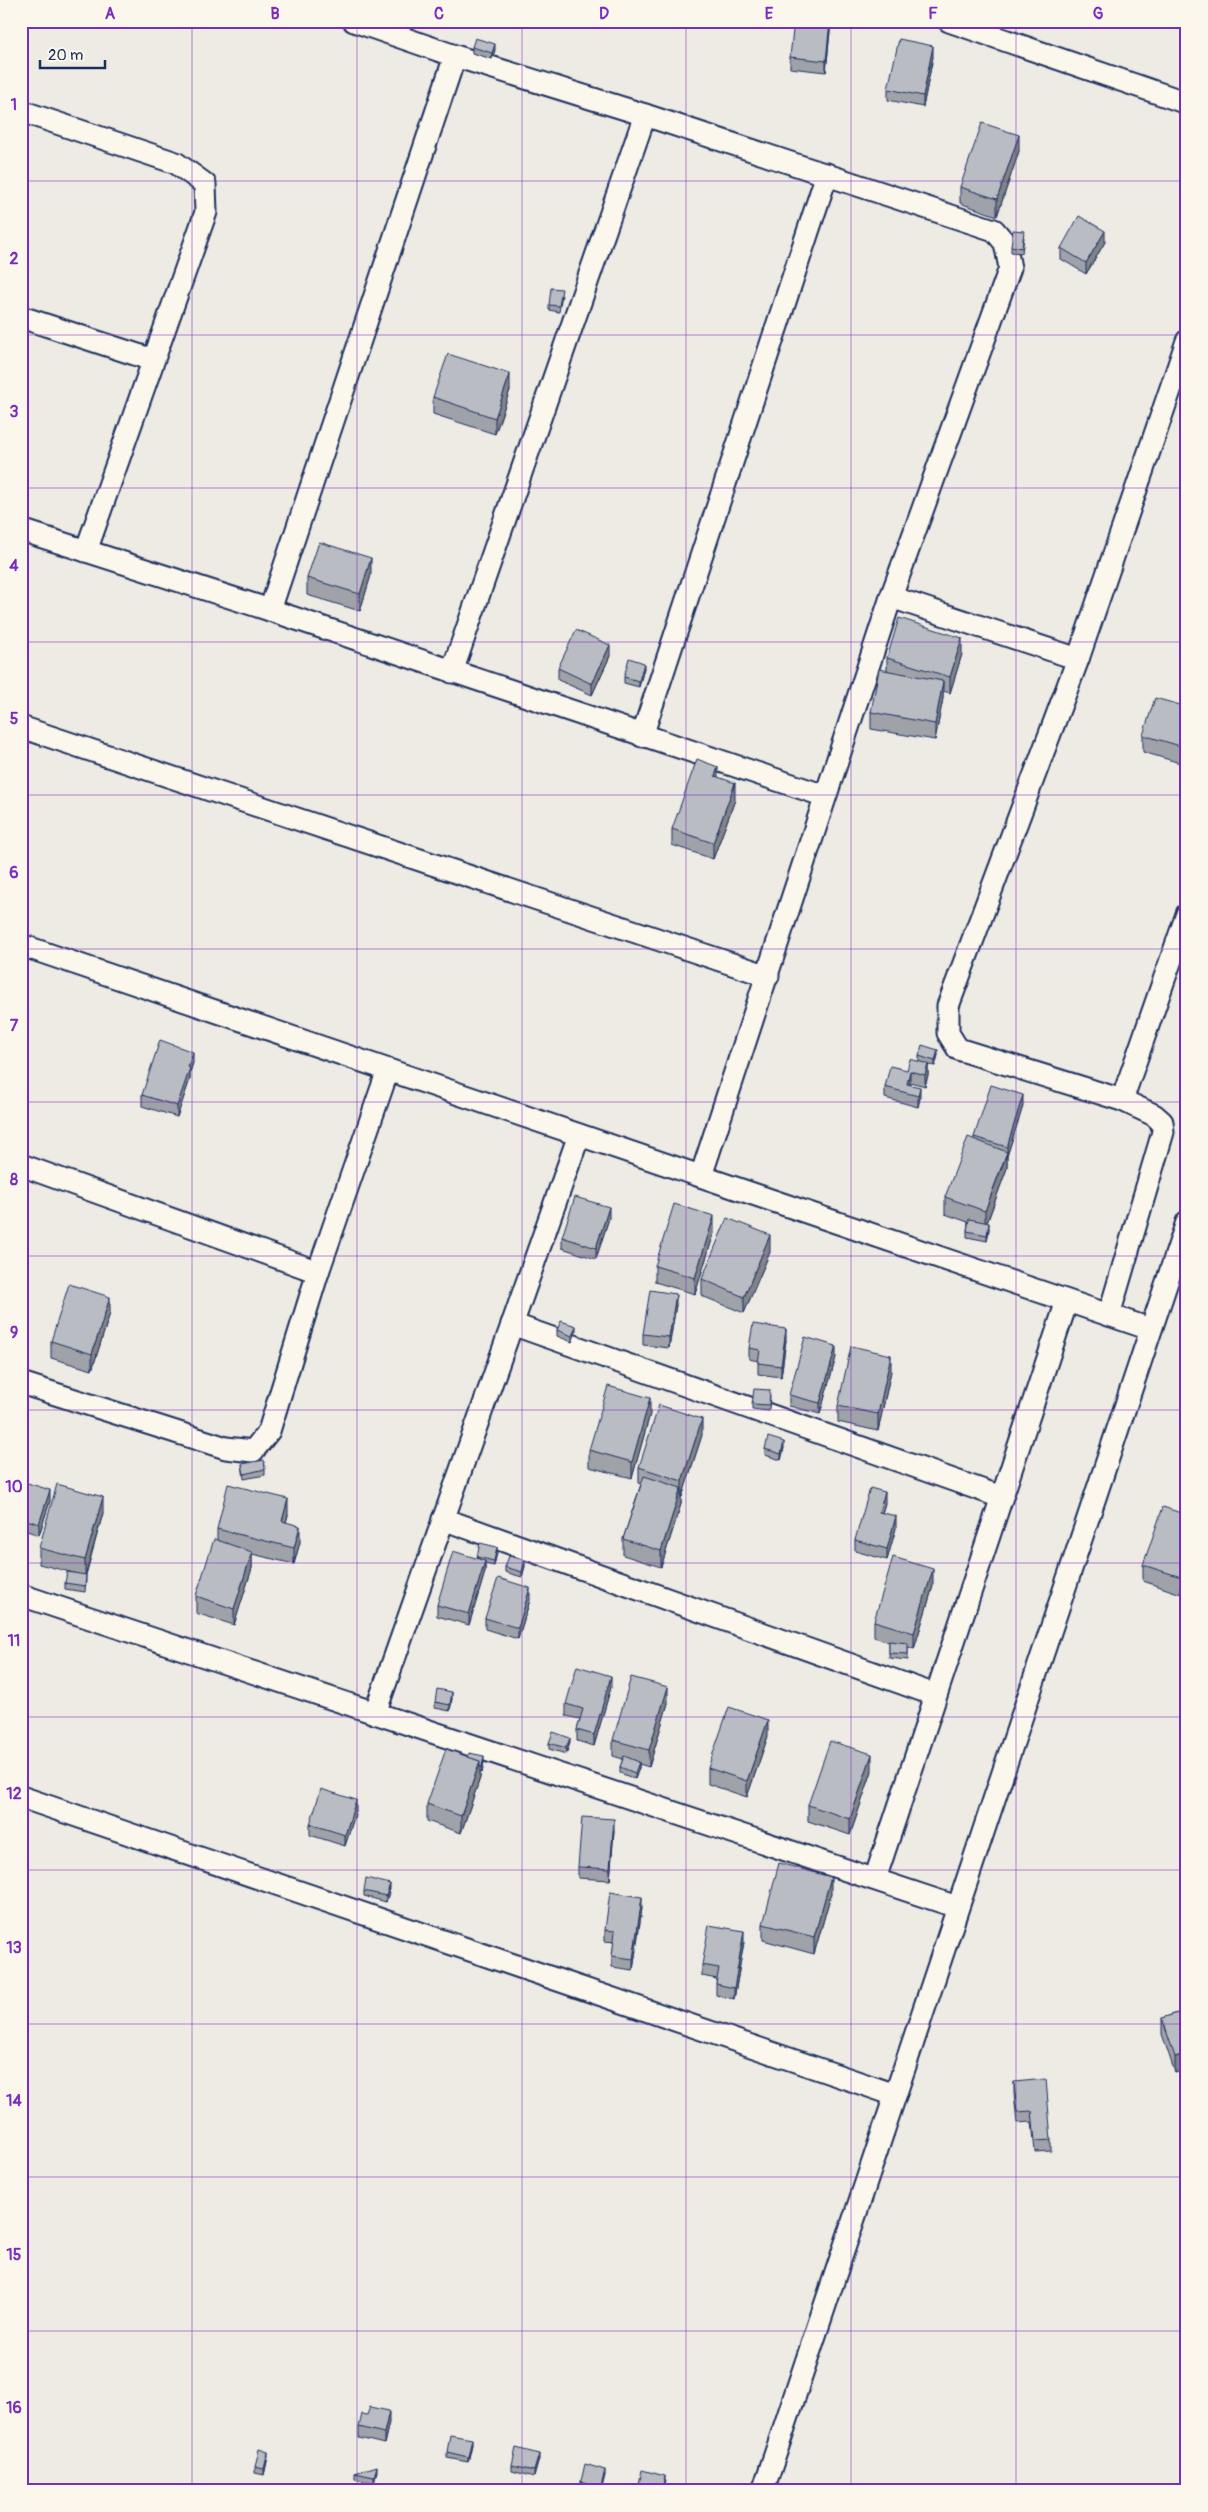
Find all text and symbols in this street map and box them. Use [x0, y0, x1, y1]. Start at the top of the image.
text: A [105, 4, 116, 24]
text: B [270, 4, 280, 24]
text: C [434, 4, 444, 24]
text: D [599, 4, 609, 24]
text: E [765, 4, 774, 24]
text: F [928, 4, 938, 24]
text: G [1093, 4, 1104, 24]
scale bar [40, 38, 105, 70]
text: 20 m [48, 46, 83, 65]
text: 1 [11, 95, 17, 115]
text: 2 [10, 249, 19, 269]
text: 3 [10, 402, 19, 422]
text: 4 [9, 556, 19, 576]
text: 5 [10, 709, 19, 729]
text: 6 [9, 863, 19, 883]
text: 7 [10, 1016, 19, 1036]
text: 8 [10, 1170, 18, 1190]
text: 9 [10, 1323, 18, 1343]
text: 10 [5, 1477, 23, 1497]
text: 11 [8, 1631, 20, 1651]
text: 12 [6, 1784, 22, 1804]
text: 13 [6, 1938, 22, 1958]
text: 14 [6, 2091, 22, 2111]
text: 15 [7, 2245, 22, 2265]
text: 16 [6, 2398, 22, 2418]

